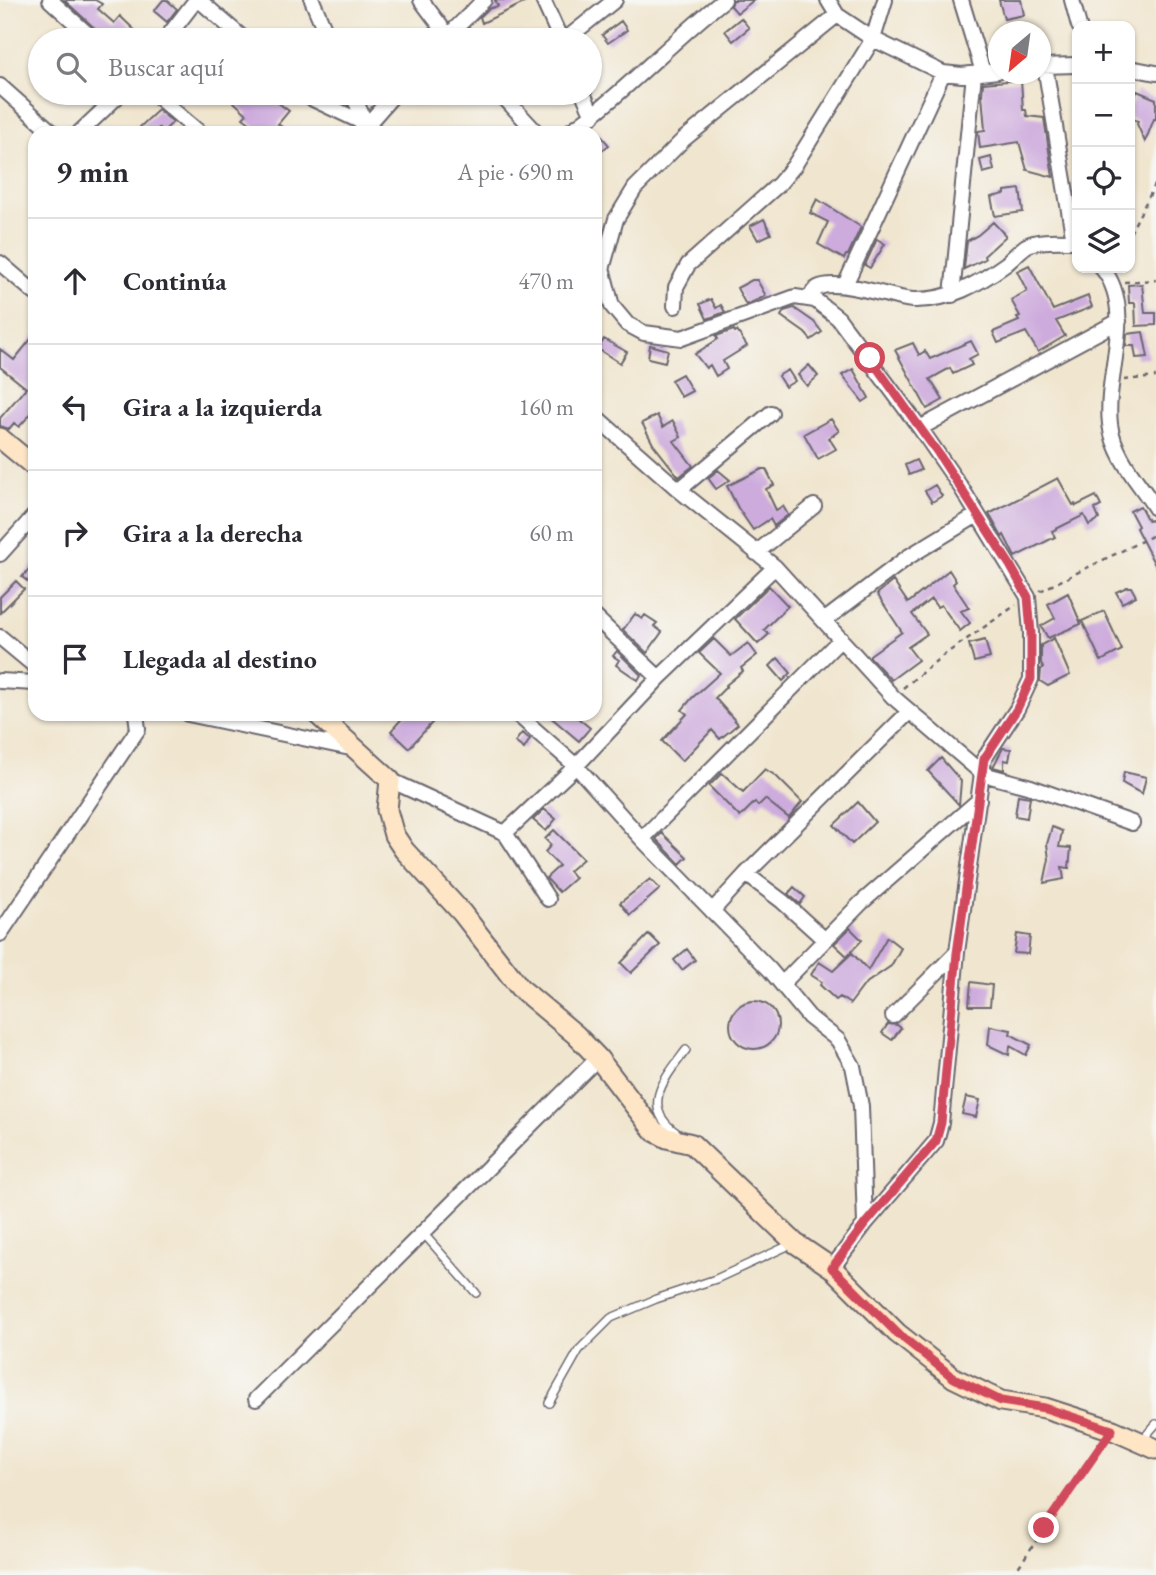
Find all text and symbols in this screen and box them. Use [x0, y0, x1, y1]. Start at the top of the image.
north arrow [988, 21, 1051, 84]
map controls [1072, 21, 1135, 273]
button: + [1072, 21, 1135, 84]
search box [28, 28, 602, 105]
icon: search [52, 48, 90, 86]
text: Buscar aquí [108, 50, 224, 84]
button: − [1072, 84, 1135, 147]
button: locate [1072, 147, 1135, 210]
text: 9 min [56, 152, 129, 191]
text: A pie · 690 m [458, 157, 574, 187]
button: layers [1072, 210, 1135, 273]
icon: ahead [56, 262, 94, 300]
text: Continúa [123, 264, 227, 298]
text: 470 m [518, 266, 574, 296]
route start [854, 342, 885, 373]
icon: left [56, 388, 94, 426]
text: Gira a la izquierda [123, 390, 322, 424]
text: 160 m [518, 392, 574, 422]
icon: right [56, 514, 94, 552]
text: Gira a la derecha [123, 516, 303, 550]
text: 60 m [529, 518, 574, 548]
icon: arrive [56, 640, 94, 678]
text: Llegada al destino [123, 642, 317, 676]
route end [1028, 1512, 1059, 1543]

